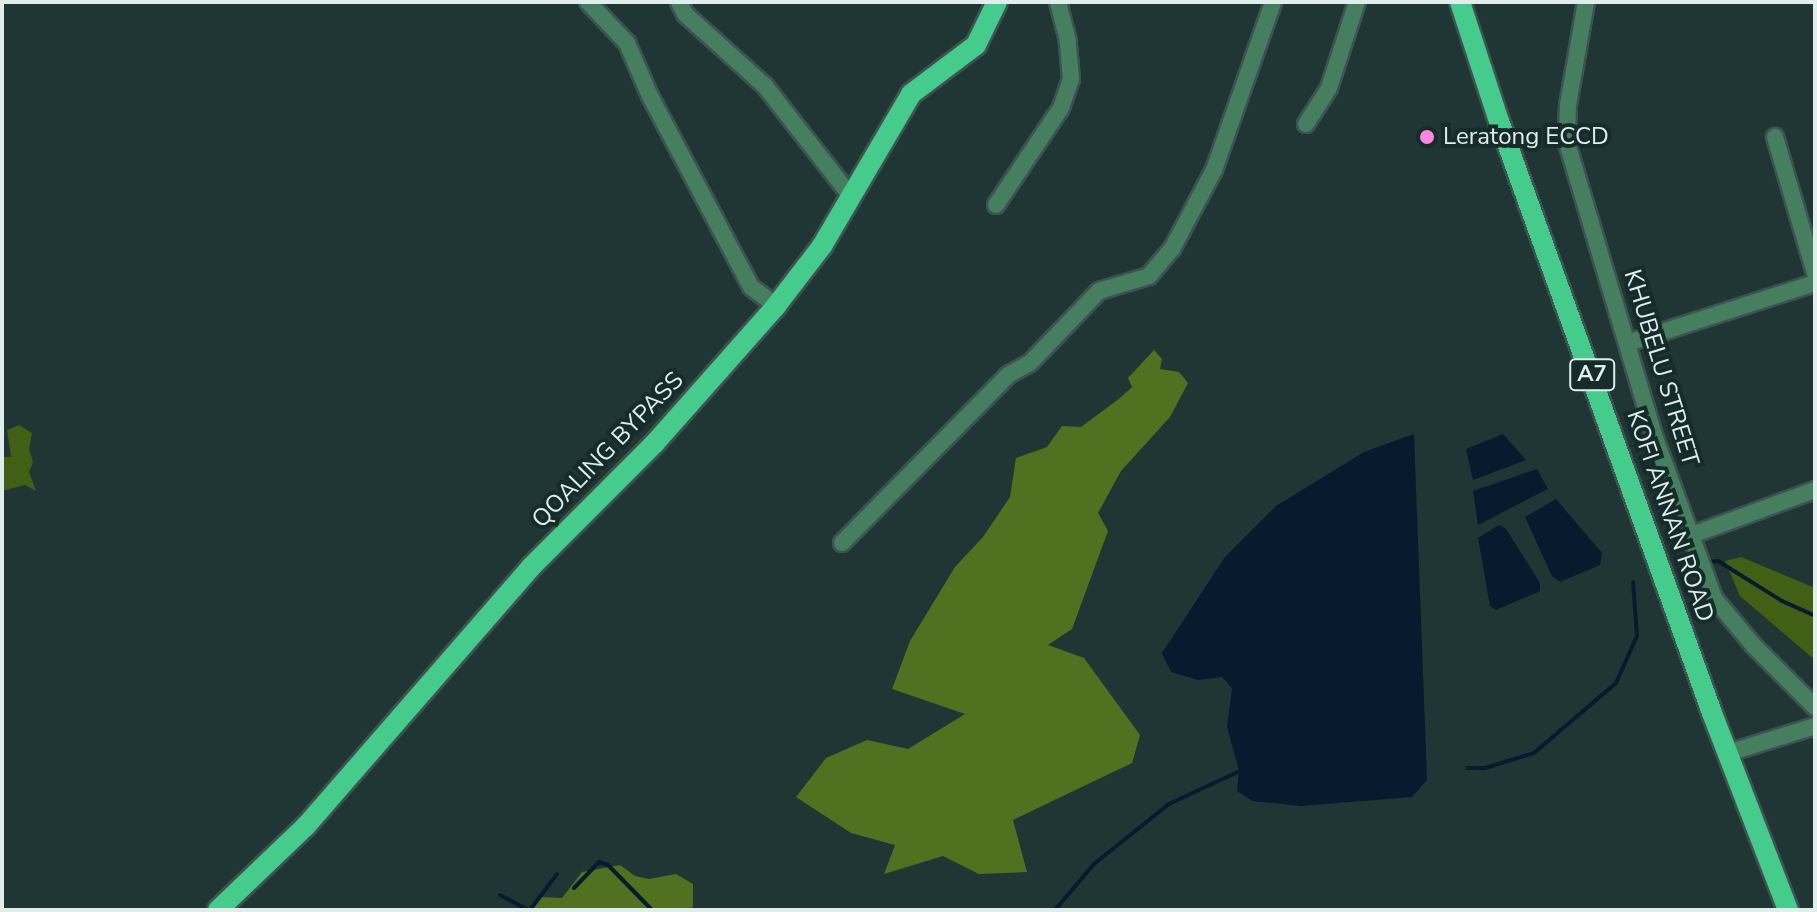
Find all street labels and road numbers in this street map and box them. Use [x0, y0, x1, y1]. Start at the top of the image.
street label: KHUBELU STREET [1617, 266, 1705, 470]
road number: A7 [1568, 357, 1616, 393]
street label: QOALING BYPASS [526, 366, 690, 534]
street label: KOFI ANNAN ROAD [1620, 406, 1720, 626]

